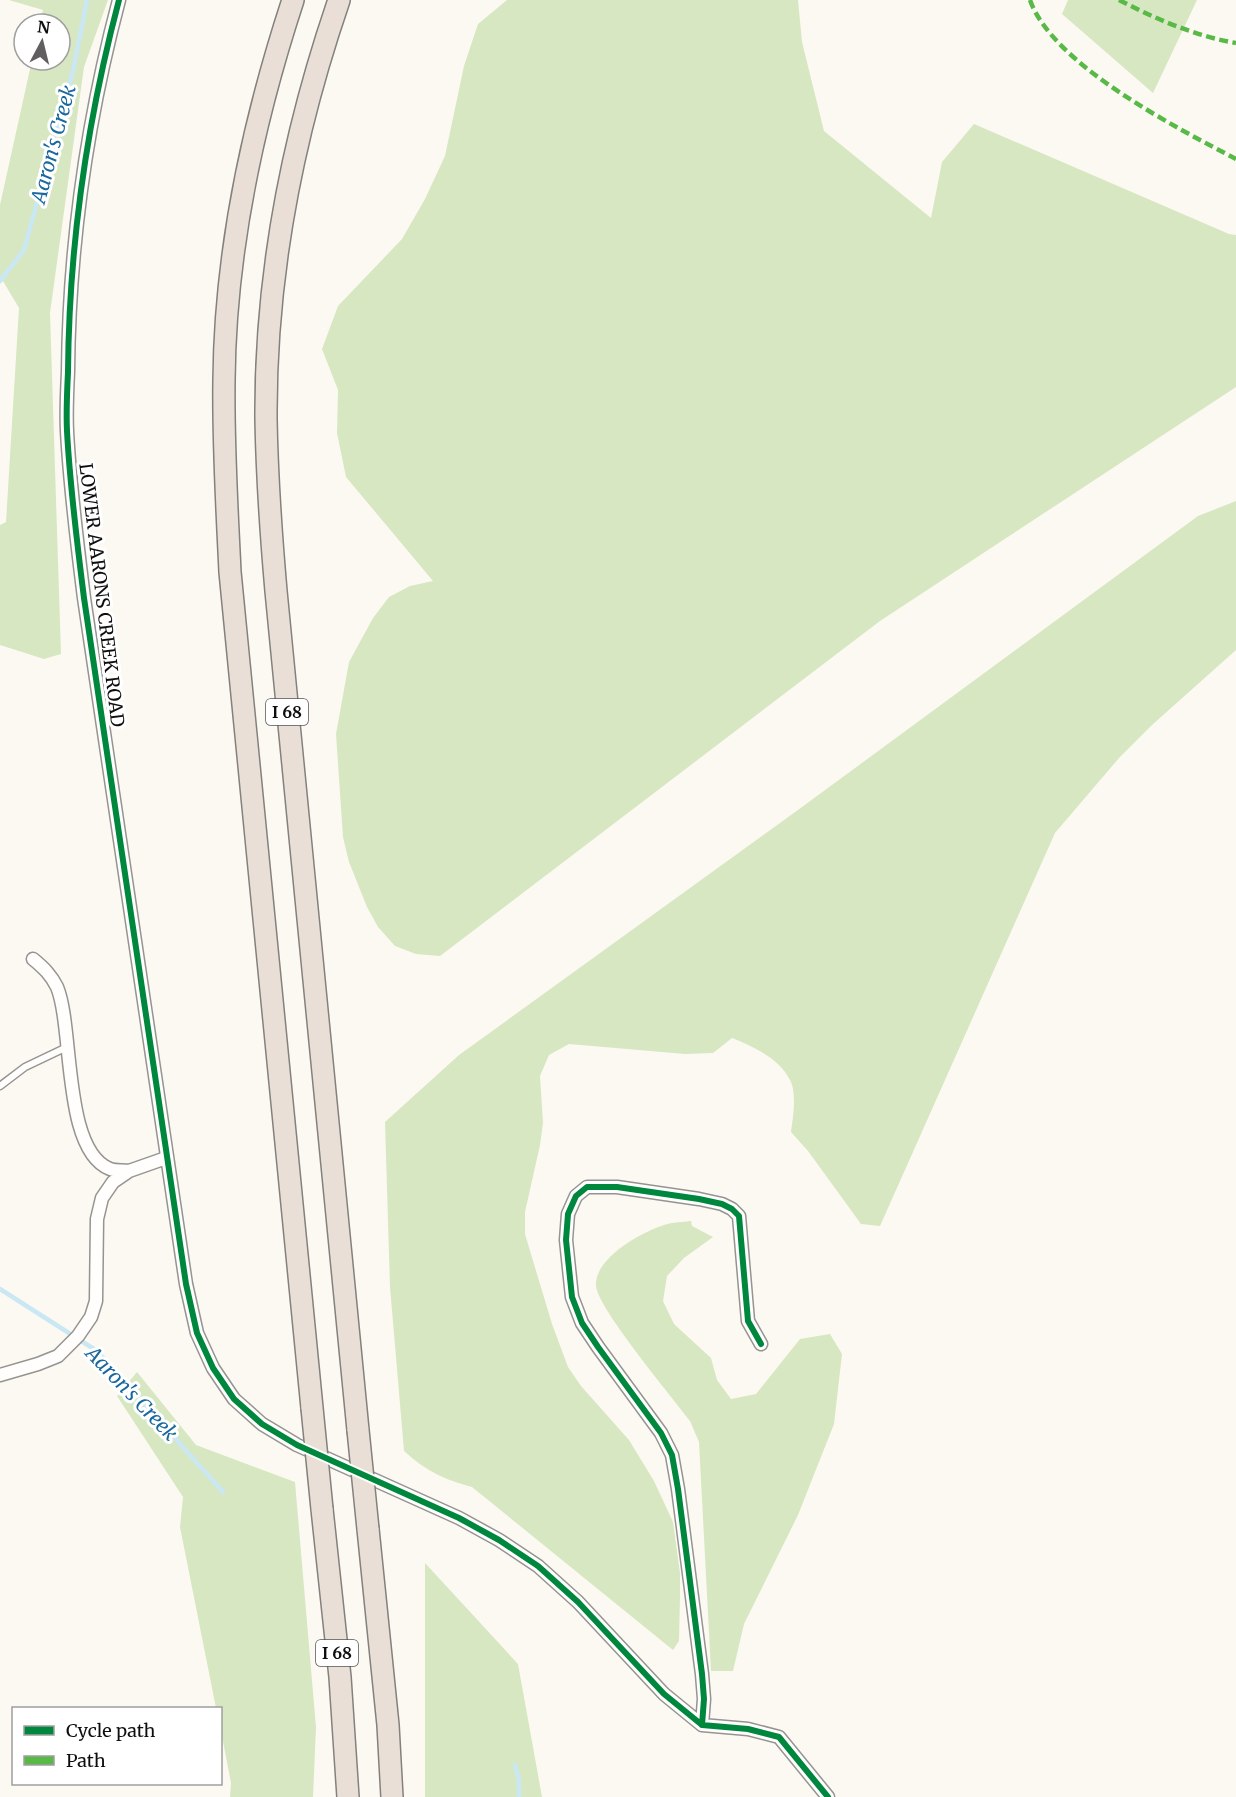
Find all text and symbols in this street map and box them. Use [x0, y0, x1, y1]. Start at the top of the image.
north arrow [12, 12, 72, 72]
text: N [36, 16, 52, 38]
water label: Aaron's Creek [25, 82, 81, 208]
street label: LOWER AARONS CREEK ROAD [74, 462, 130, 728]
road number: I 68 [266, 699, 308, 725]
water label: Aaron's Creek [79, 1339, 183, 1445]
road number: I 68 [316, 1640, 358, 1666]
legend [12, 1707, 222, 1785]
text: Cycle path [66, 1719, 156, 1742]
text: Path [66, 1749, 106, 1772]

